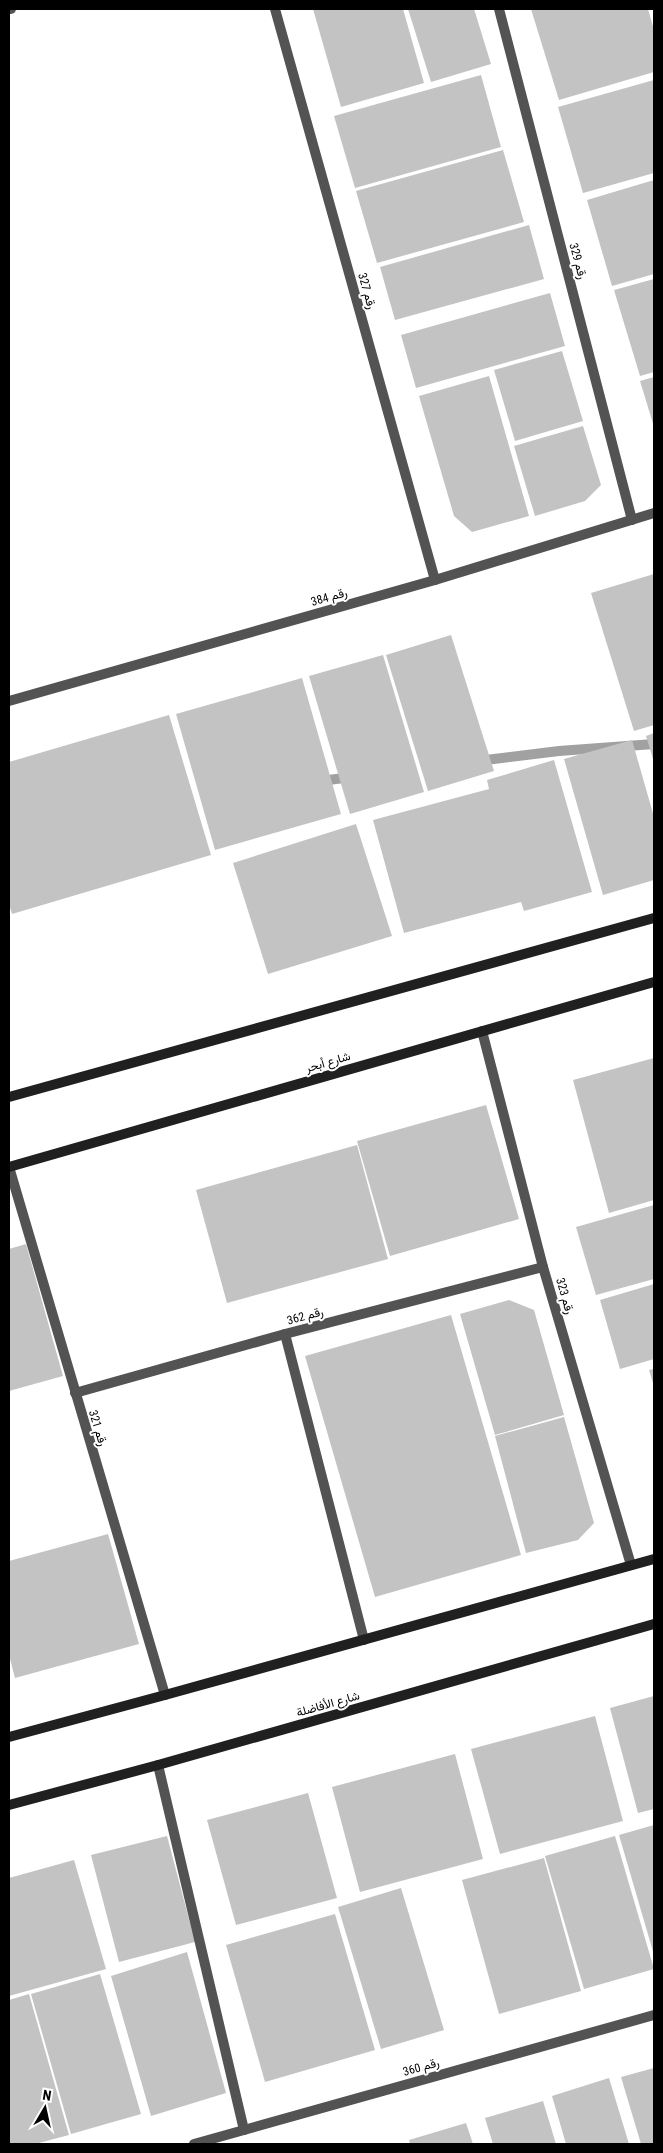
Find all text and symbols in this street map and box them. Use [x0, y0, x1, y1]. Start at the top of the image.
street label: رقم 329 [565, 241, 590, 281]
street label: رقم 327 [354, 271, 379, 311]
street label: رقم 384 [309, 585, 349, 610]
street label: شارع أبحر [303, 1049, 353, 1077]
street label: رقم 323 [552, 1276, 577, 1316]
street label: رقم 362 [285, 1304, 325, 1329]
street label: رقم 321 [85, 1408, 110, 1448]
street label: شارع الأفاضلة [295, 1688, 362, 1722]
street label: رقم 360 [401, 2055, 441, 2080]
north arrow [20, 2083, 70, 2133]
text: N [42, 2087, 53, 2104]

